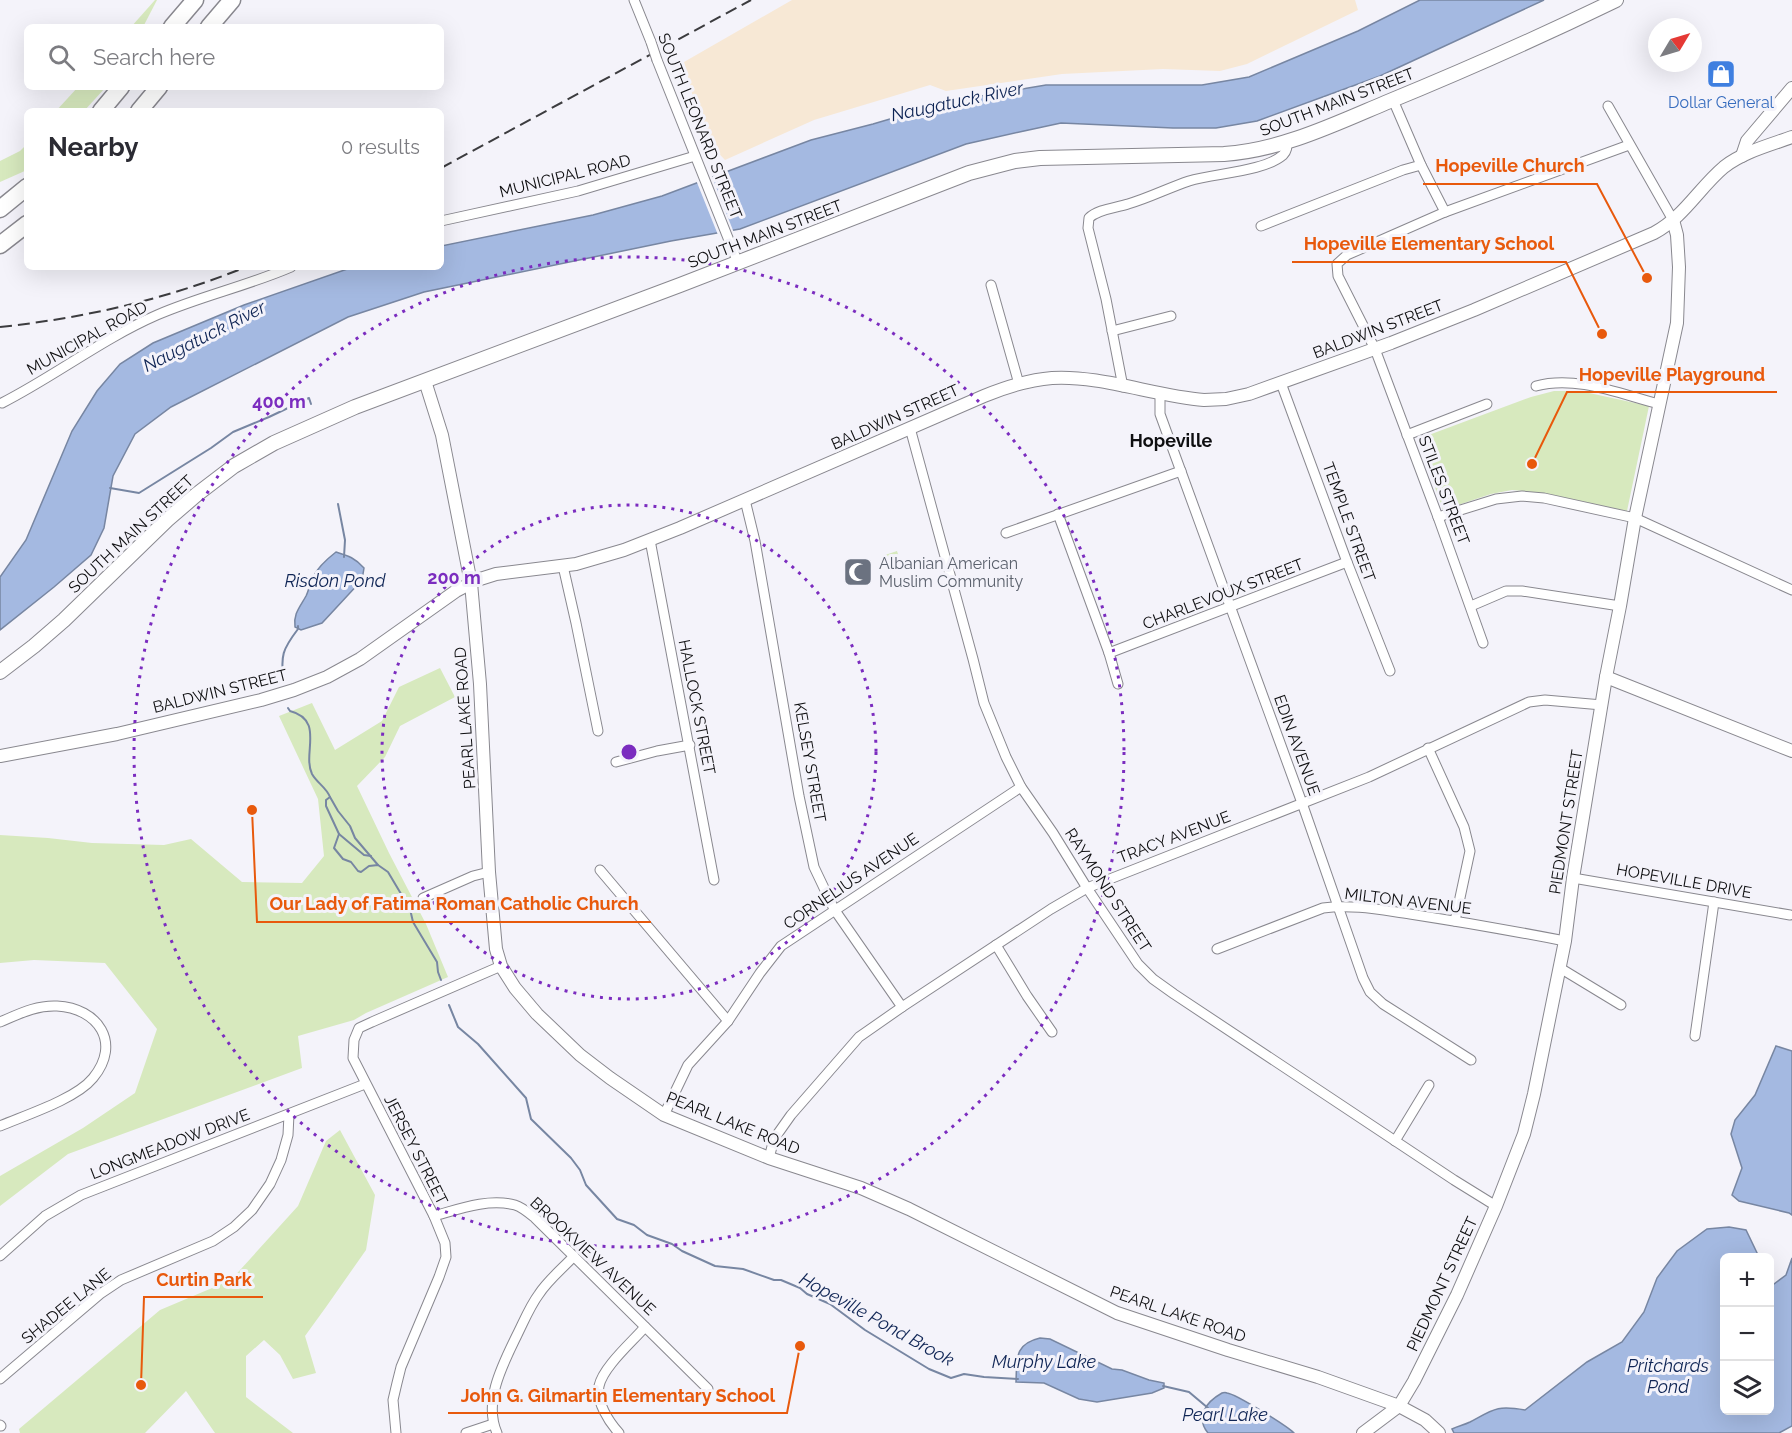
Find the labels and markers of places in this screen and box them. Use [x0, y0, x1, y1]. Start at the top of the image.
shop icon: Dollar General [1705, 58, 1737, 90]
place label: Dollar General [1668, 93, 1775, 112]
callout: Hopeville Church [1423, 148, 1597, 184]
callout: Hopeville Elementary School [1292, 226, 1566, 262]
callout: Hopeville Playground [1567, 356, 1777, 392]
place label: Albanian American Muslim Community [879, 554, 1023, 591]
mosque icon: Albanian American Muslim Community [842, 556, 874, 588]
centre of rings [619, 742, 639, 762]
callout: Our Lady of Fatima Roman Catholic Church [257, 886, 651, 922]
callout: Curtin Park [144, 1261, 263, 1297]
callout: John G. Gilmartin Elementary School [448, 1377, 787, 1413]

